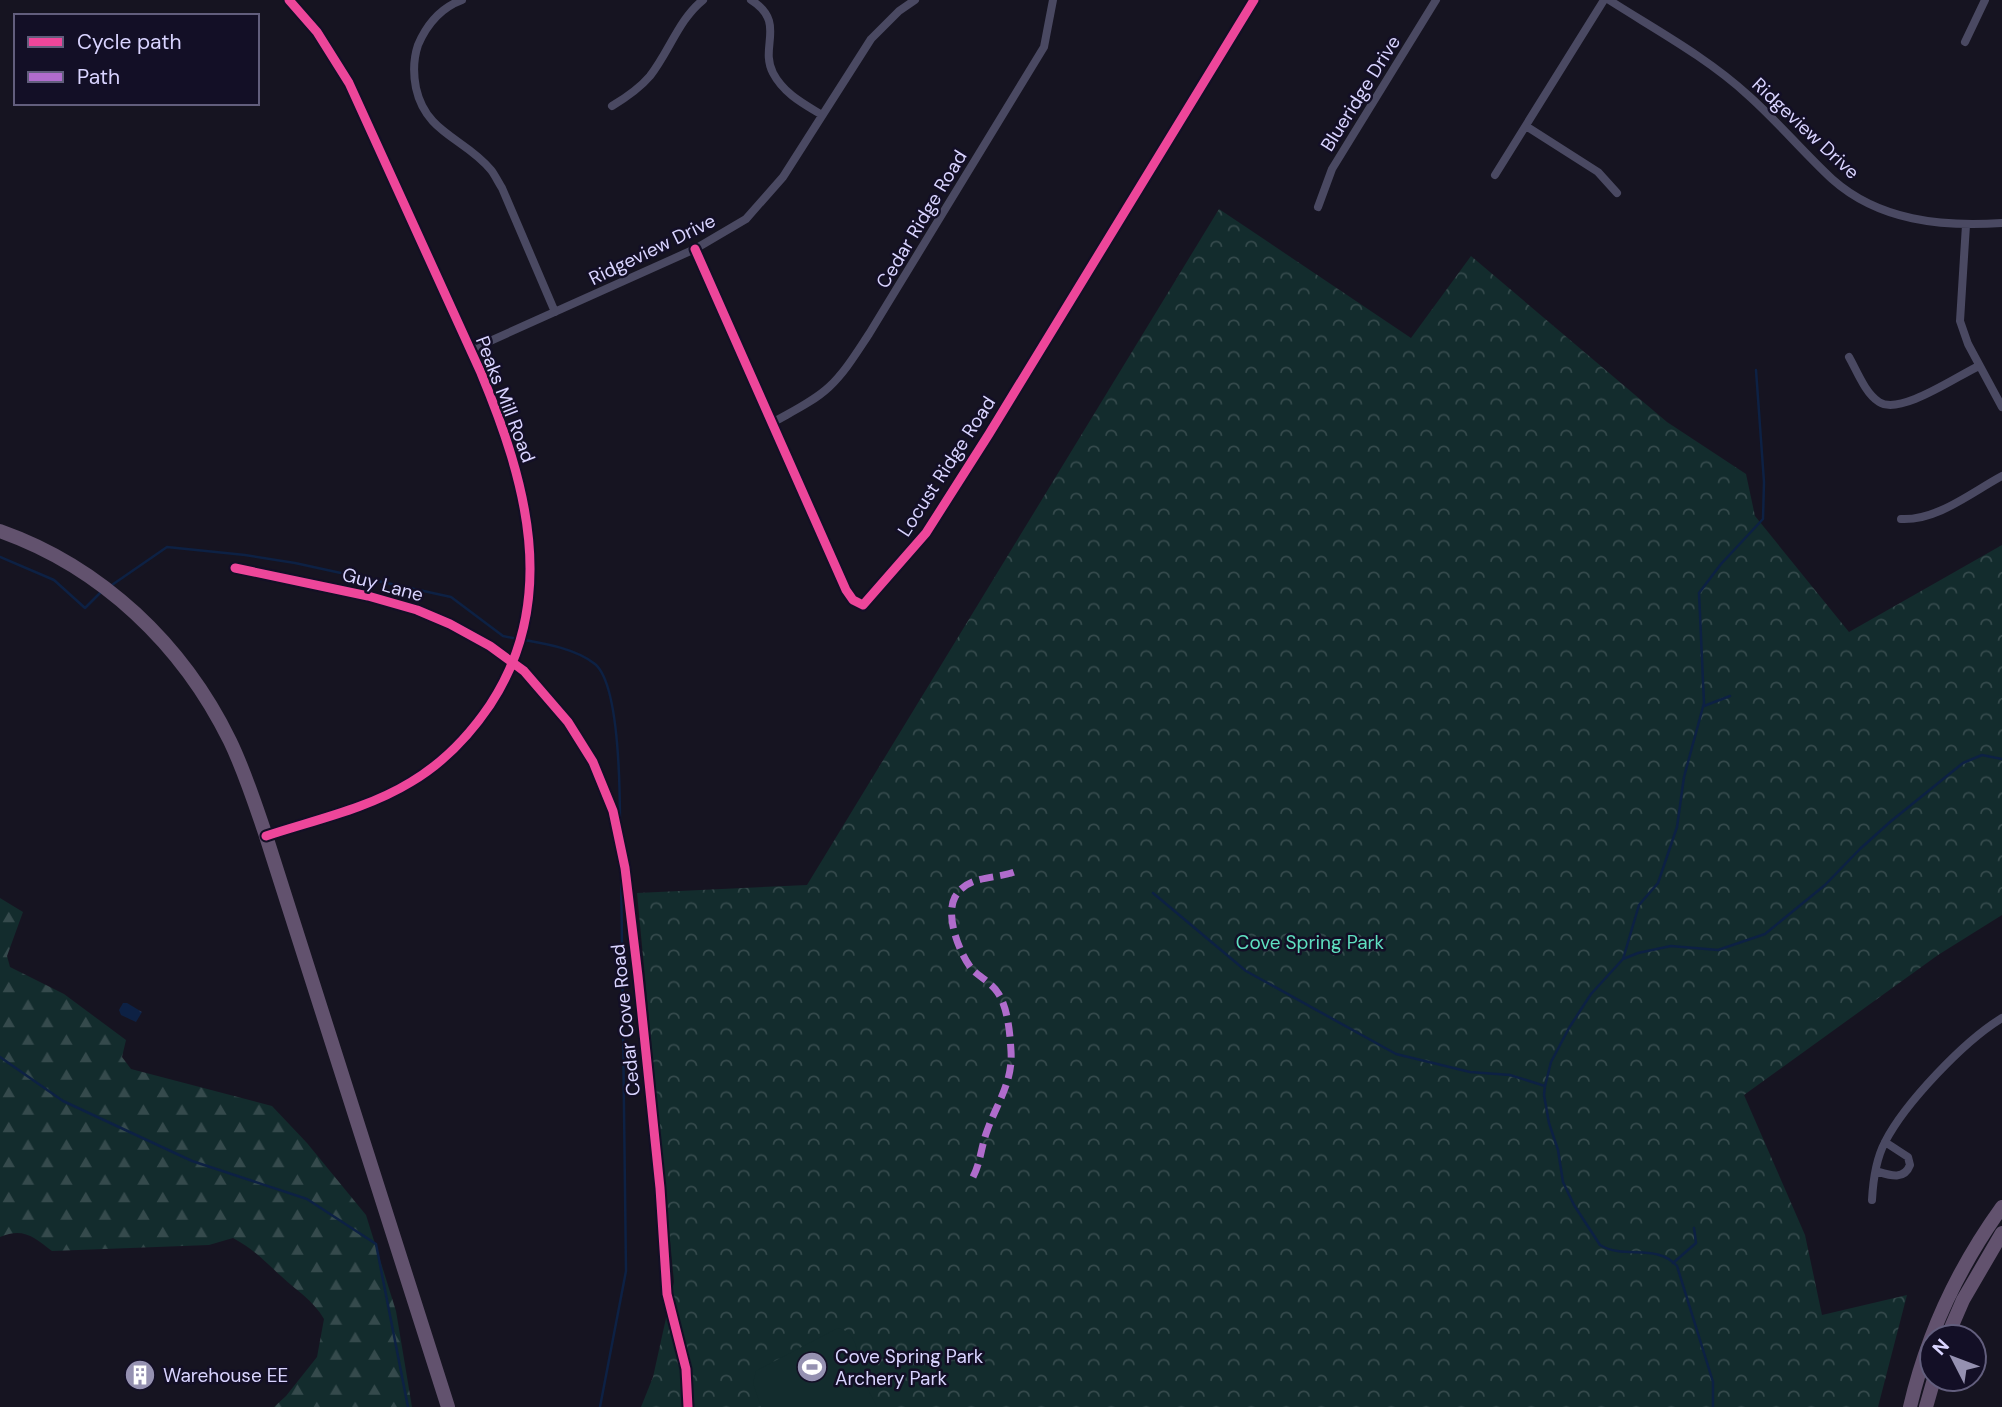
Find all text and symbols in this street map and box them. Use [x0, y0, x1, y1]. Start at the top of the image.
legend [14, 14, 259, 105]
text: Cycle path [77, 28, 182, 56]
street label: Blueridge Drive [1315, 31, 1406, 156]
text: Path [77, 63, 120, 91]
street label: Ridgeview Drive [1747, 72, 1865, 185]
street label: Cedar Ridge Road [870, 146, 973, 293]
street label: Ridgeview Drive [585, 208, 720, 291]
street label: Peaks Mill Road [470, 332, 541, 466]
street label: Locust Ridge Road [892, 391, 1001, 541]
street label: Guy Lane [340, 562, 426, 607]
park label: Cove Spring Park [1236, 930, 1385, 955]
street label: Cedar Cove Road [605, 943, 646, 1097]
north arrow [1918, 1323, 1988, 1393]
text: N [1927, 1333, 1955, 1360]
place label: Cove Spring Park Archery Park [835, 1344, 984, 1391]
sports icon: Cove Spring Park Archery Park [795, 1350, 829, 1384]
building icon: Warehouse EE [123, 1358, 157, 1392]
place label: Warehouse EE [163, 1363, 288, 1388]

